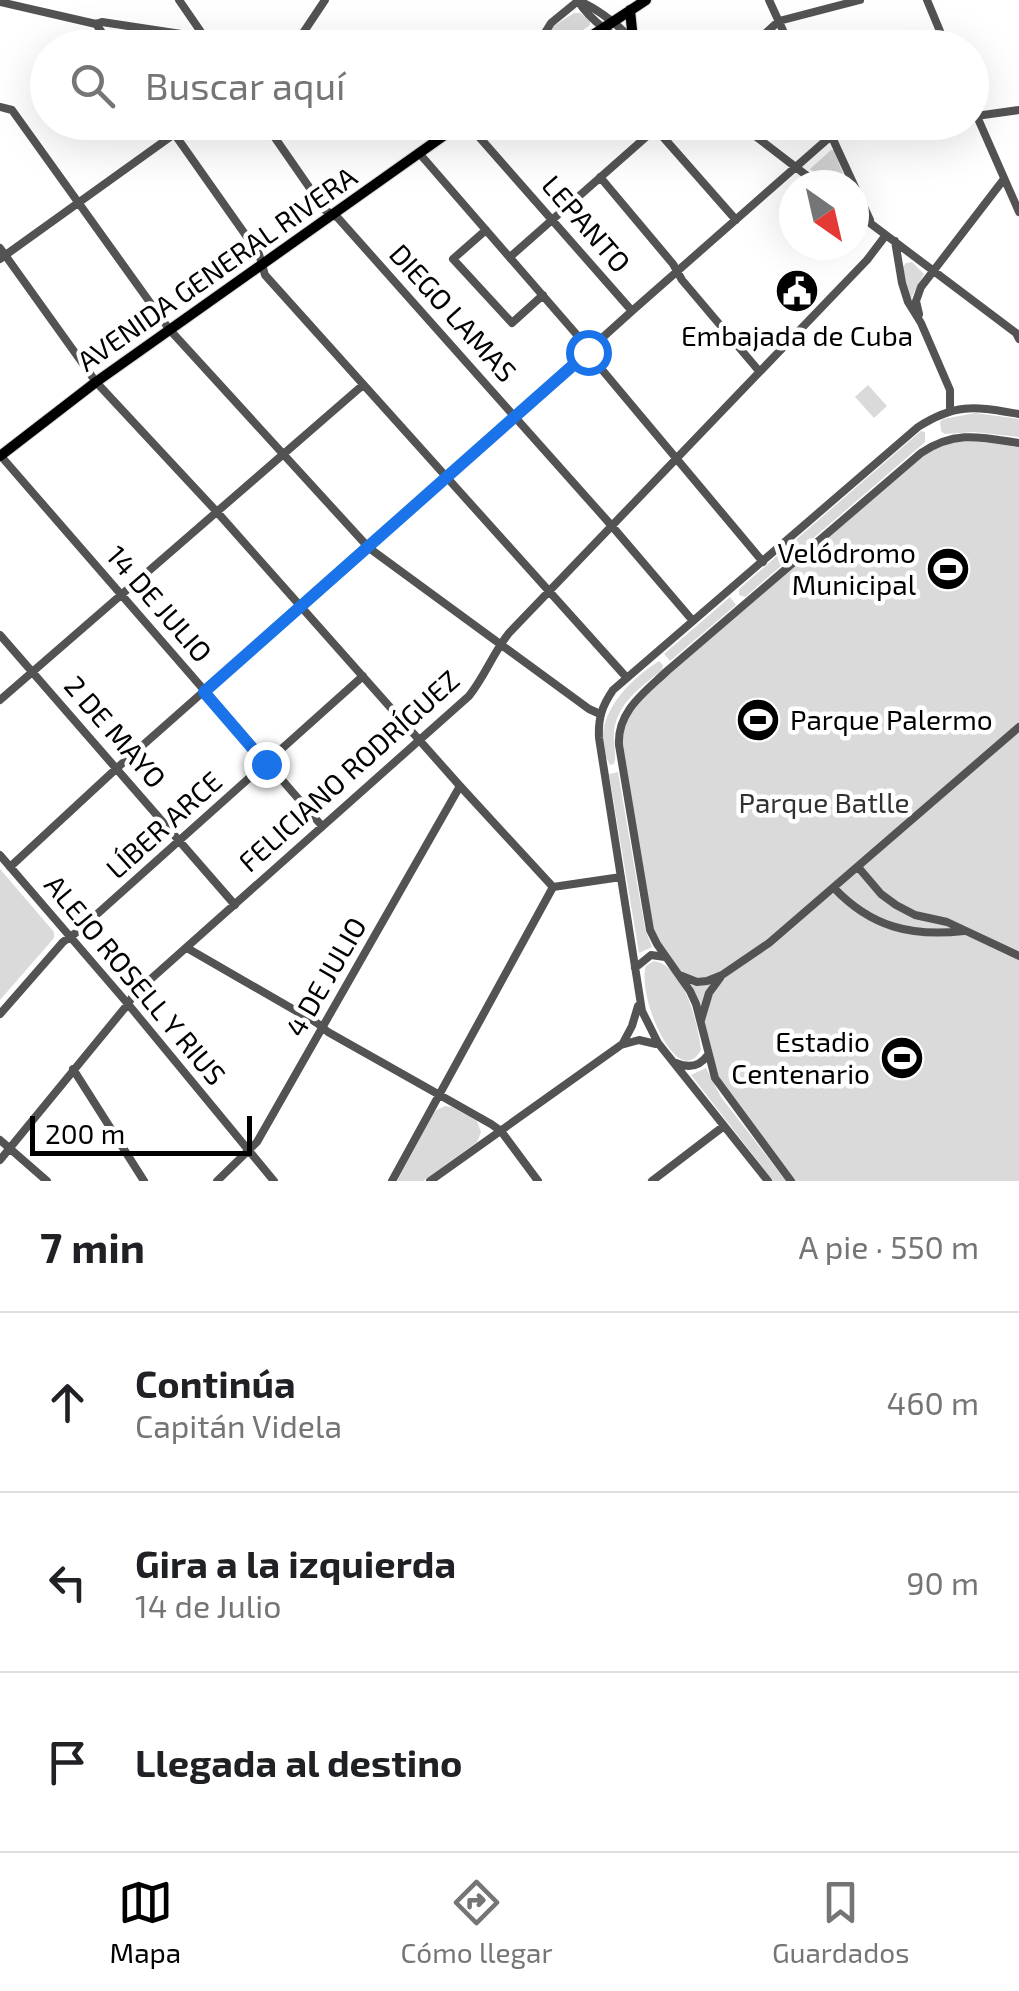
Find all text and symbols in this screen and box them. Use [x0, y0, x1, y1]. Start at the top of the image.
search box [30, 30, 989, 140]
icon: search [65, 58, 120, 113]
text: Buscar aquí [145, 62, 346, 108]
street label: AVENIDA GENERAL RIVERA [70, 158, 363, 378]
street label: LEPANTO [535, 168, 638, 279]
north arrow [779, 170, 869, 260]
street label: DIEGO LAMAS [383, 236, 524, 388]
public building icon: Embajada de Cuba [774, 268, 820, 314]
place label: Embajada de Cuba [681, 318, 913, 352]
route start [566, 330, 612, 376]
place label: Velódromo Municipal [778, 535, 917, 601]
street label: 14 DE JULIO [100, 538, 220, 669]
sports icon: Velódromo Municipal [925, 546, 971, 592]
street label: FELICIANO RODRÍGUEZ [231, 662, 466, 878]
street label: 2 DE MAYO [58, 668, 174, 794]
sports icon: Parque Palermo [735, 697, 781, 743]
place label: Parque Palermo [790, 702, 993, 736]
route end [244, 742, 290, 788]
street label: LÍBER ARCE [98, 763, 228, 885]
park label: Parque Batlle [739, 785, 909, 819]
street label: ALEJO ROSELL Y RIUS [38, 868, 233, 1091]
street label: 4 DE JULIO [277, 911, 373, 1042]
place label: Estadio Centenario [731, 1024, 870, 1090]
sports icon: Estadio Centenario [879, 1035, 925, 1081]
scale bar [30, 1111, 252, 1156]
text: 200 m [45, 1116, 125, 1150]
text: 7 min [40, 1221, 145, 1271]
text: A pie · 550 m [798, 1227, 979, 1265]
text: Continúa [135, 1360, 296, 1406]
icon: ahead [40, 1375, 95, 1430]
text: 460 m [887, 1383, 979, 1421]
text: Capitán Videla [135, 1406, 342, 1444]
text: Gira a la izquierda [135, 1540, 456, 1586]
icon: left [40, 1555, 95, 1610]
text: 90 m [906, 1563, 979, 1601]
text: 14 de Julio [135, 1586, 281, 1624]
icon: arrive [40, 1735, 95, 1790]
text: Llegada al destino [135, 1739, 463, 1785]
tab: Mapa [110, 1875, 181, 1969]
tab: Cómo llegar [400, 1875, 553, 1969]
tab: Guardados [772, 1875, 909, 1969]

